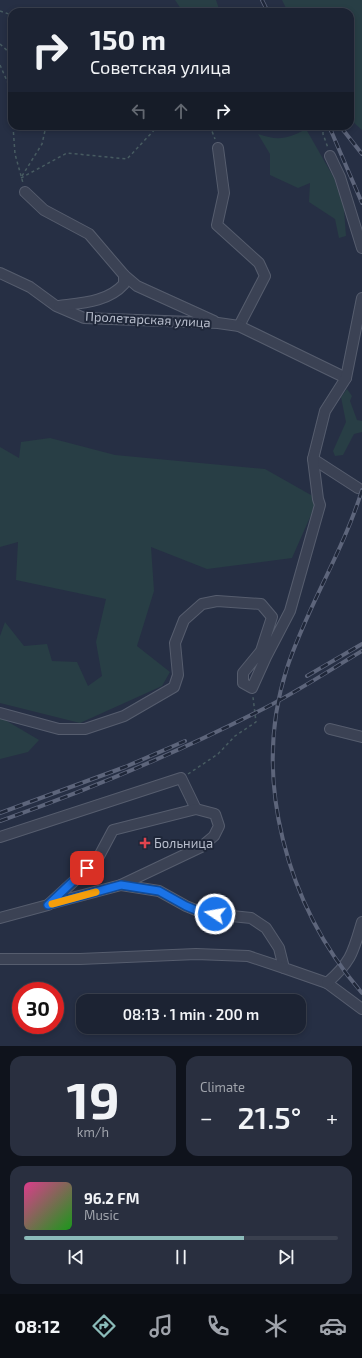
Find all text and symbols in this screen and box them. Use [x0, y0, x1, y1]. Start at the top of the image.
text: 150 m [90, 22, 166, 56]
icon: right [24, 24, 76, 76]
text: Советская улица [90, 56, 231, 78]
icon: left [128, 100, 150, 122]
icon: ahead [170, 100, 192, 122]
icon: right [212, 100, 234, 122]
street label: Пролетарская улица [85, 308, 211, 330]
place label: Больница [154, 835, 213, 851]
marker: Больница [139, 837, 151, 849]
pin [70, 851, 104, 885]
icon: arrive [76, 857, 98, 879]
position arrow [194, 893, 236, 935]
speed limit sign: 30 [12, 982, 64, 1034]
text: 08:13 · 1 min · 200 m [123, 1005, 259, 1023]
text: 19 [66, 1067, 120, 1129]
text: Climate [200, 1079, 245, 1095]
text: 21.5° [237, 1099, 301, 1135]
text: − [200, 1104, 213, 1130]
text: + [326, 1104, 338, 1130]
text: km/h [77, 1124, 109, 1140]
text: 96.2 FM [84, 1189, 139, 1207]
text: Music [84, 1207, 119, 1223]
icon: previous [65, 1246, 87, 1268]
icon: pause [170, 1246, 192, 1268]
icon: next [275, 1246, 297, 1268]
icon: directions [90, 1312, 118, 1340]
icon: music [147, 1312, 175, 1340]
icon: phone [204, 1312, 232, 1340]
icon: climate [262, 1312, 290, 1340]
icon: car [319, 1312, 347, 1340]
text: 08:12 [15, 1315, 60, 1337]

